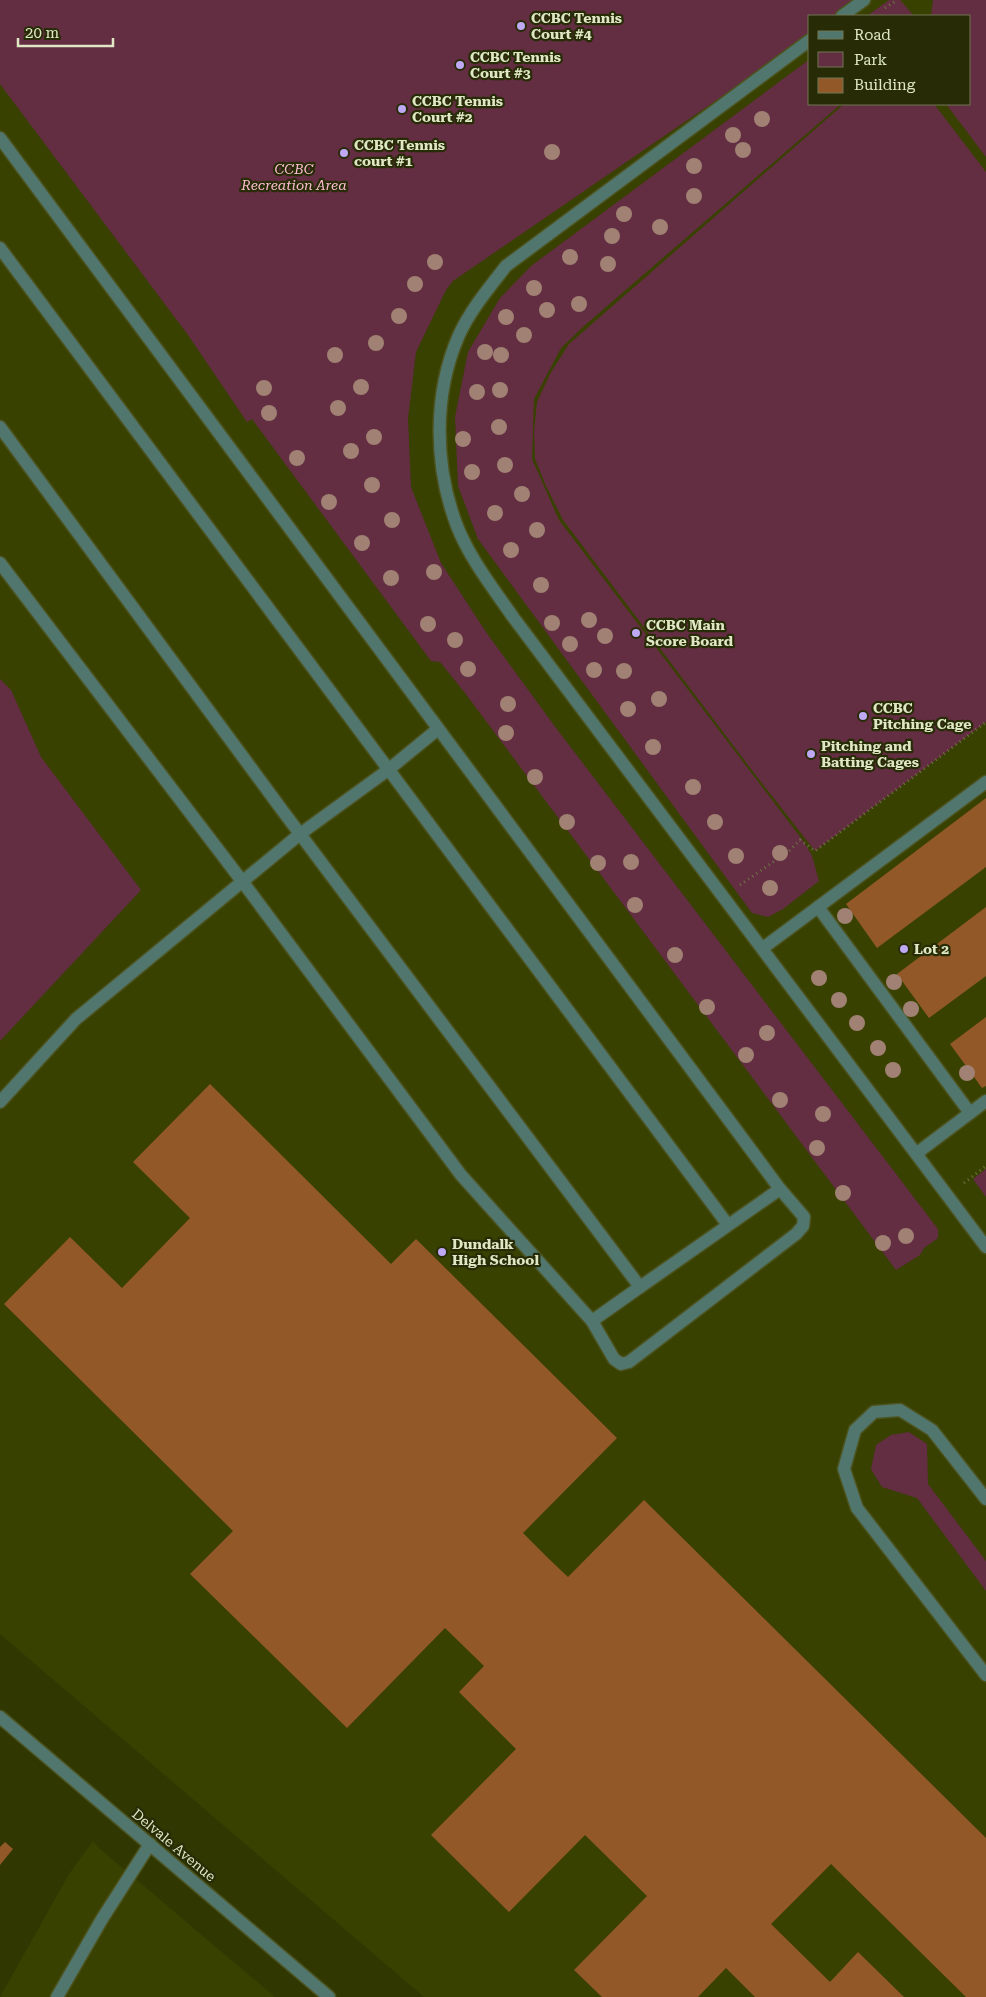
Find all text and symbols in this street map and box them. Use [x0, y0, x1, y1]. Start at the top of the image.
place label: CCBC Tennis Court #4 [531, 10, 622, 42]
scale bar [18, 15, 112, 47]
legend [808, 15, 971, 105]
marker: CCBC Tennis Court #4 [515, 20, 527, 32]
text: 20 m [25, 24, 60, 42]
text: Road [854, 26, 891, 44]
place label: CCBC Tennis Court #3 [470, 49, 561, 81]
text: Park [854, 51, 888, 69]
marker: CCBC Tennis Court #3 [454, 59, 466, 71]
text: Building [854, 76, 916, 94]
place label: CCBC Tennis Court #2 [412, 93, 503, 125]
marker: CCBC Tennis Court #2 [396, 103, 408, 115]
place label: CCBC Tennis court #1 [354, 137, 445, 169]
marker: CCBC Tennis court #1 [338, 147, 350, 159]
park label: CCBC Recreation Area [240, 161, 347, 193]
place label: CCBC Main Score Board [646, 617, 734, 649]
marker: CCBC Main Score Board [630, 627, 642, 639]
place label: CCBC Pitching Cage [873, 700, 971, 732]
marker: CCBC Pitching Cage [857, 710, 869, 722]
place label: Pitching and Batting Cages [821, 738, 919, 770]
marker: Pitching and Batting Cages [805, 748, 817, 760]
place label: Lot 2 [914, 941, 949, 957]
marker: Lot 2 [898, 943, 910, 955]
place label: Dundalk High School [452, 1236, 539, 1268]
marker: Dundalk High School [436, 1246, 448, 1258]
street label: Delvale Avenue [129, 1805, 219, 1885]

